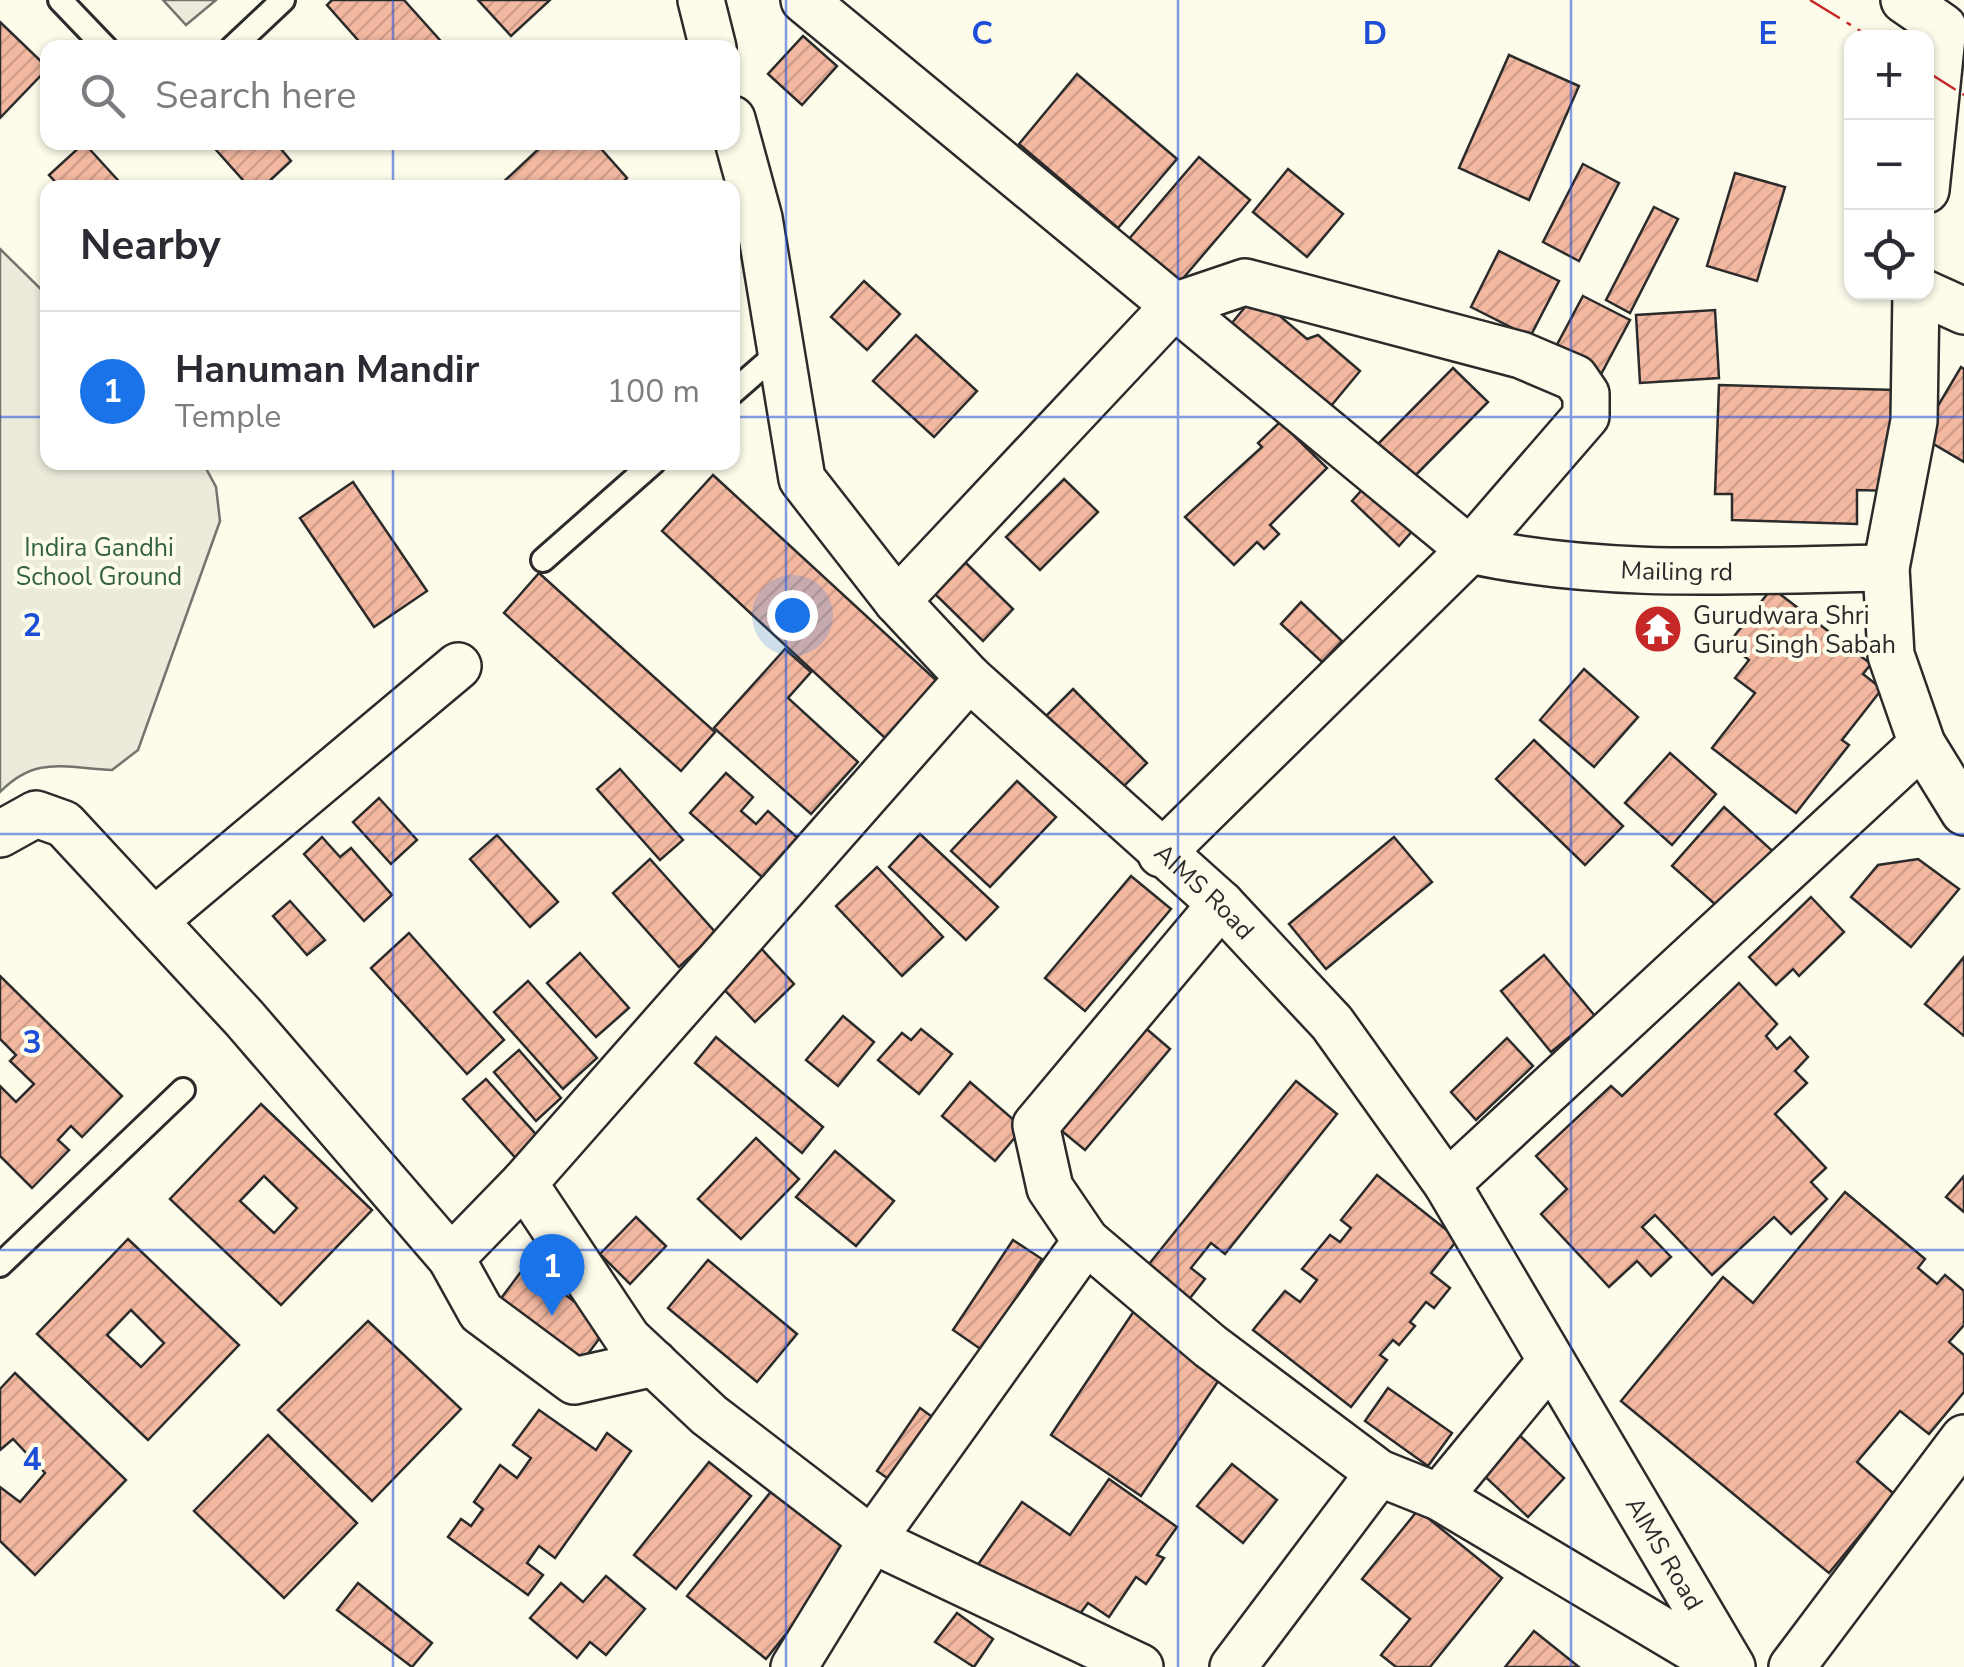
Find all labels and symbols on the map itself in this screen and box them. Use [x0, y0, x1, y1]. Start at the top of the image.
text: C [971, 12, 993, 55]
text: D [1363, 12, 1387, 55]
text: E [1758, 12, 1778, 55]
park label: Indira Gandhi School Ground [16, 531, 182, 594]
street label: Mailing rd [1620, 553, 1733, 589]
your location [767, 590, 818, 641]
place label: Gurudwara Shri Guru Singh Sabah [1693, 599, 1896, 662]
temple icon: Gurudwara Shri Guru Singh Sabah [1632, 603, 1684, 655]
text: 2 [22, 604, 42, 647]
street label: AIMS Road [1147, 836, 1262, 947]
text: 3 [22, 1021, 42, 1064]
pin: 1 [520, 1234, 584, 1316]
text: 4 [22, 1438, 42, 1481]
street label: AIMS Road [1617, 1491, 1711, 1617]

